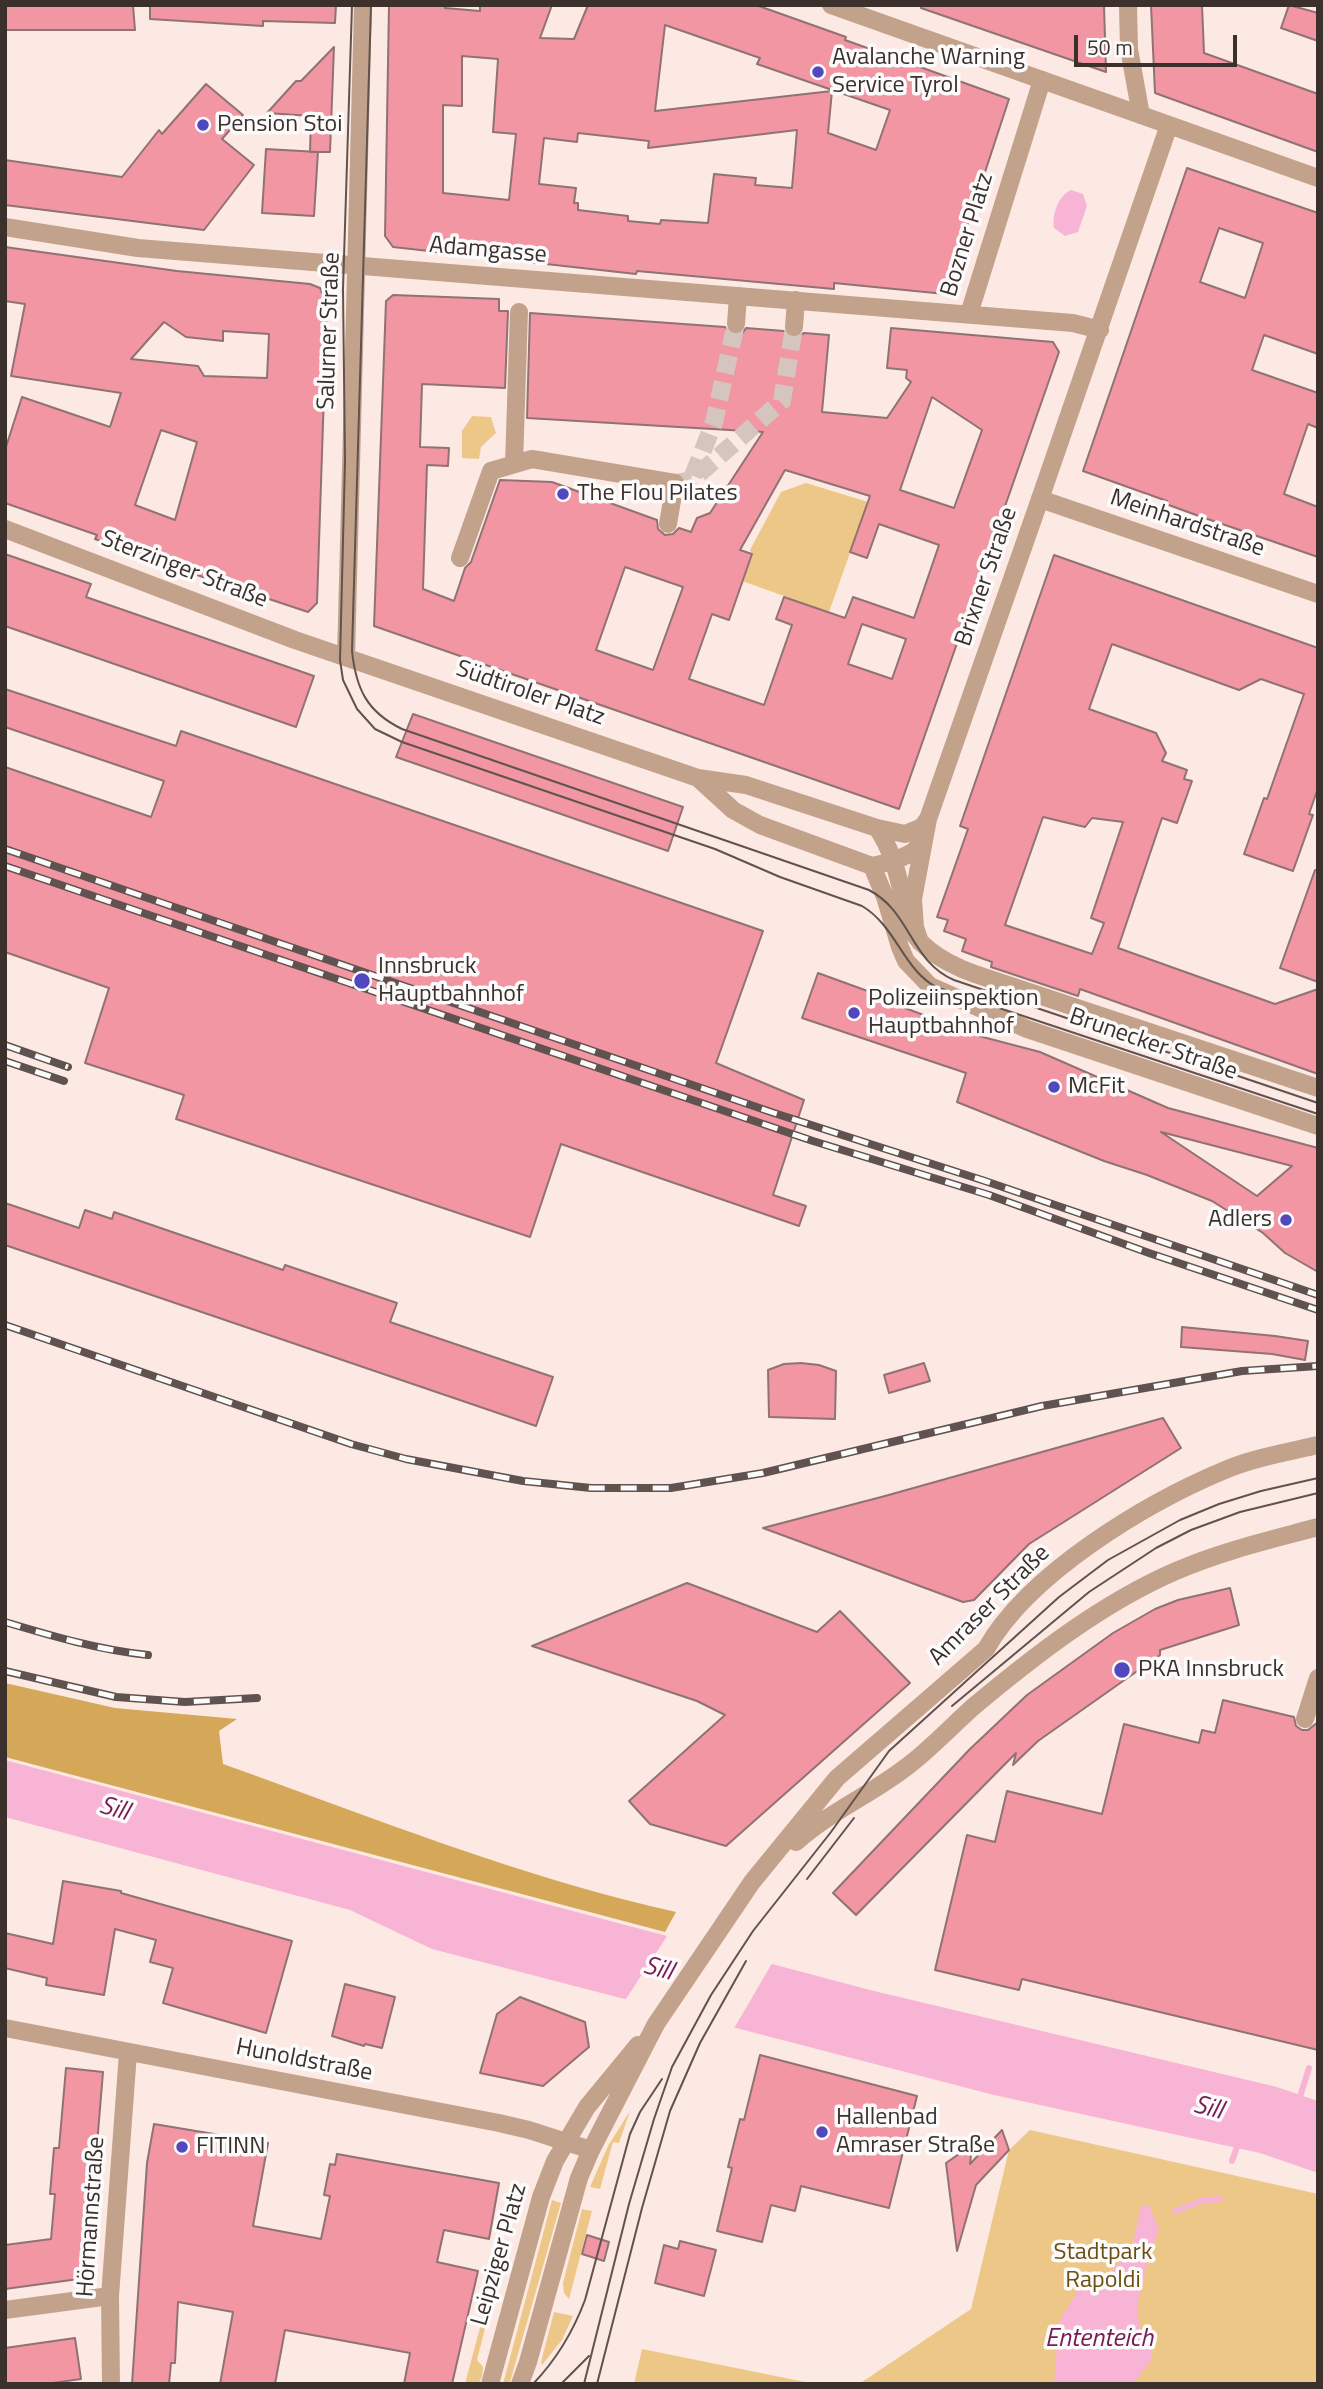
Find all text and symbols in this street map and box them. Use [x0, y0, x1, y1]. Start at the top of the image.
scale bar [1078, 21, 1241, 65]
text: 50 m [1087, 31, 1133, 63]
place label: Avalanche Warning Service Tyrol [832, 44, 1025, 100]
marker: Avalanche Warning Service Tyrol [810, 64, 826, 80]
place label: Pension Stoi [217, 111, 343, 139]
marker: Pension Stoi [195, 117, 211, 133]
street label: Bozner Platz [936, 170, 1000, 300]
street label: Adamgasse [428, 232, 548, 270]
street label: Salurner Straße [313, 252, 347, 410]
place label: The Flou Pilates [577, 480, 738, 508]
street label: Meinhardstraße [1106, 484, 1268, 564]
marker: The Flou Pilates [555, 486, 571, 502]
street label: Brixner Straße [950, 504, 1024, 650]
street label: Sterzinger Straße [97, 525, 271, 615]
street label: Südtiroler Platz [452, 655, 608, 733]
place label: Innsbruck Hauptbahnhof [378, 953, 524, 1009]
marker: Innsbruck Hauptbahnhof [352, 971, 372, 991]
place label: Polizeiinspektion Hauptbahnhof [868, 985, 1039, 1041]
street label: Brunecker Straße [1065, 1003, 1241, 1087]
marker: Polizeiinspektion Hauptbahnhof [846, 1005, 862, 1021]
place label: McFit [1068, 1073, 1125, 1101]
marker: McFit [1046, 1079, 1062, 1095]
place label: Adlers [1208, 1206, 1272, 1234]
marker: Adlers [1278, 1212, 1294, 1228]
street label: Amraser Straße [924, 1540, 1056, 1672]
place label: PKA Innsbruck [1138, 1656, 1284, 1684]
marker: PKA Innsbruck [1112, 1660, 1132, 1680]
water label: Sill [96, 1791, 132, 1829]
water label: Sill [640, 1951, 676, 1989]
street label: Hunoldstraße [233, 2034, 375, 2088]
water label: Sill [1190, 2090, 1226, 2128]
place label: Hallenbad Amraser Straße [836, 2104, 995, 2160]
marker: Hallenbad Amraser Straße [814, 2124, 830, 2140]
place label: FITINN [196, 2133, 266, 2161]
street label: Hörmannstraße [72, 2136, 112, 2298]
marker: FITINN [174, 2139, 190, 2155]
street label: Leipziger Platz [466, 2181, 534, 2329]
park label: Stadtpark Rapoldi [1054, 2239, 1152, 2295]
water label: Ententeich [1045, 2324, 1153, 2356]

